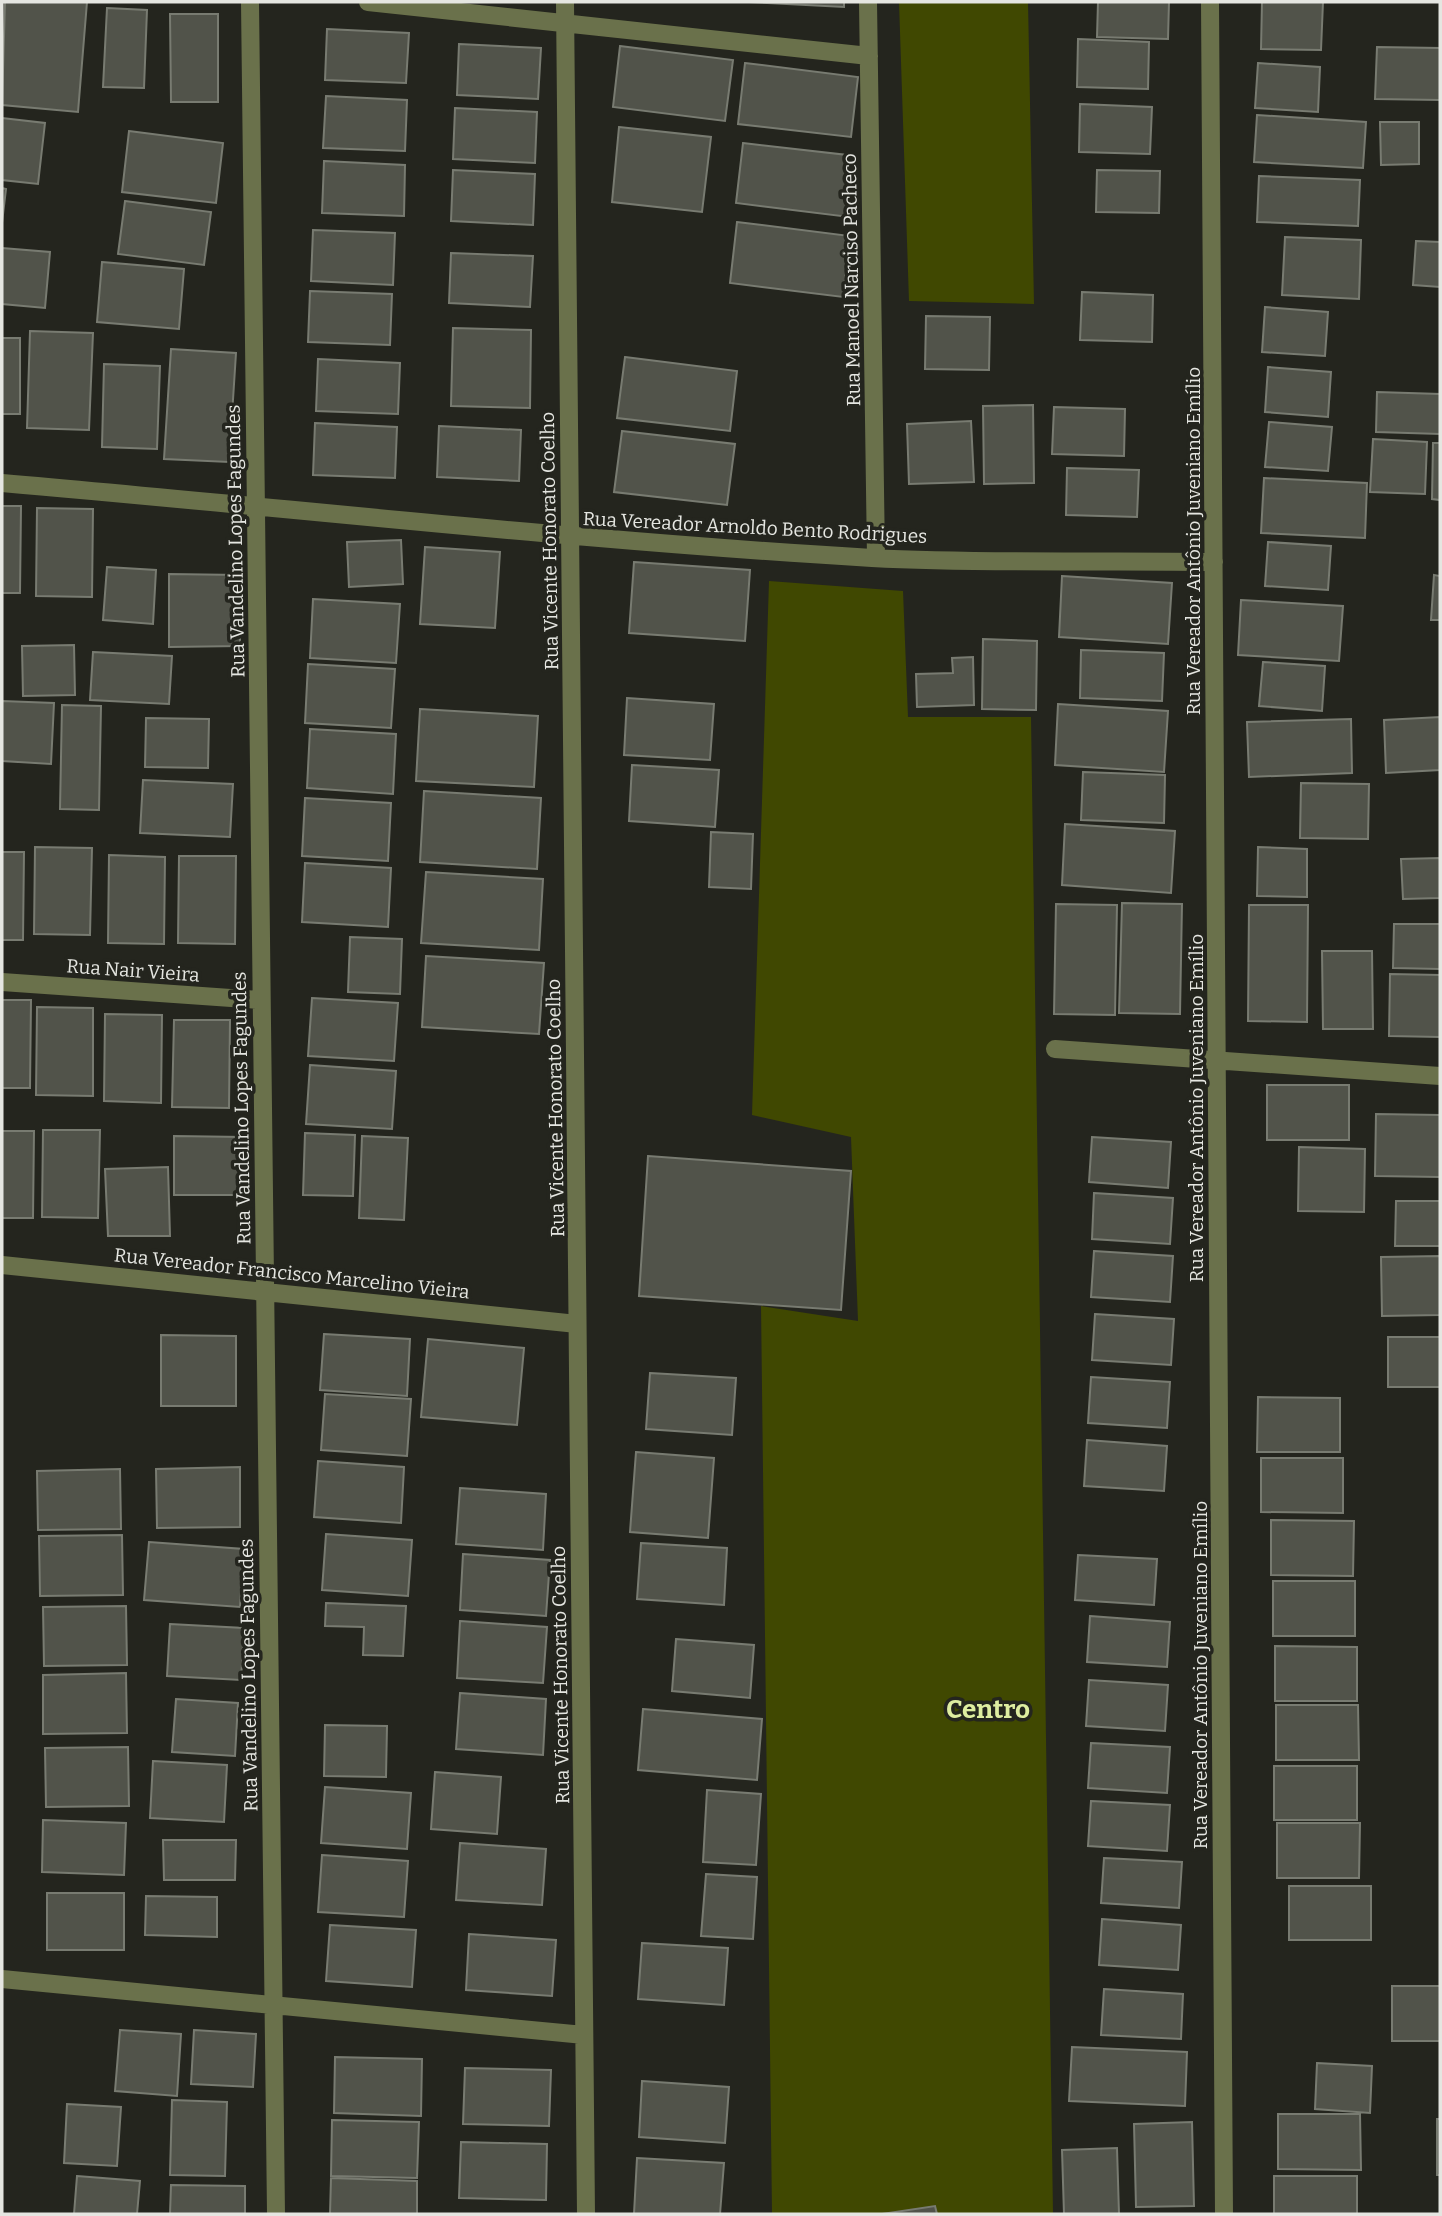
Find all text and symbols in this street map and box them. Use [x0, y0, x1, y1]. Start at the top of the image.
street label: Rua Manoel Narciso Pacheco [838, 153, 865, 407]
street label: Rua Vereador Antônio Juveniano Emílio [1182, 367, 1205, 715]
street label: Rua Vandelino Lopes Fagundes [222, 404, 249, 678]
street label: Rua Vicente Honorato Coelho [536, 412, 563, 670]
street label: Rua Vereador Arnoldo Bento Rodrigues [582, 507, 928, 548]
street label: Rua Vereador Antônio Juveniano Emílio [1185, 934, 1208, 1282]
street label: Rua Nair Vieira [66, 954, 201, 987]
street label: Rua Vandelino Lopes Fagundes [228, 971, 255, 1245]
street label: Rua Vicente Honorato Coelho [542, 979, 569, 1237]
street label: Rua Vereador Francisco Marcelino Vieira [113, 1243, 471, 1304]
street label: Rua Vereador Antônio Juveniano Emílio [1189, 1501, 1212, 1849]
street label: Rua Vandelino Lopes Fagundes [235, 1538, 262, 1812]
street label: Rua Vicente Honorato Coelho [547, 1546, 574, 1804]
district label: Centro [946, 1694, 1030, 1725]

